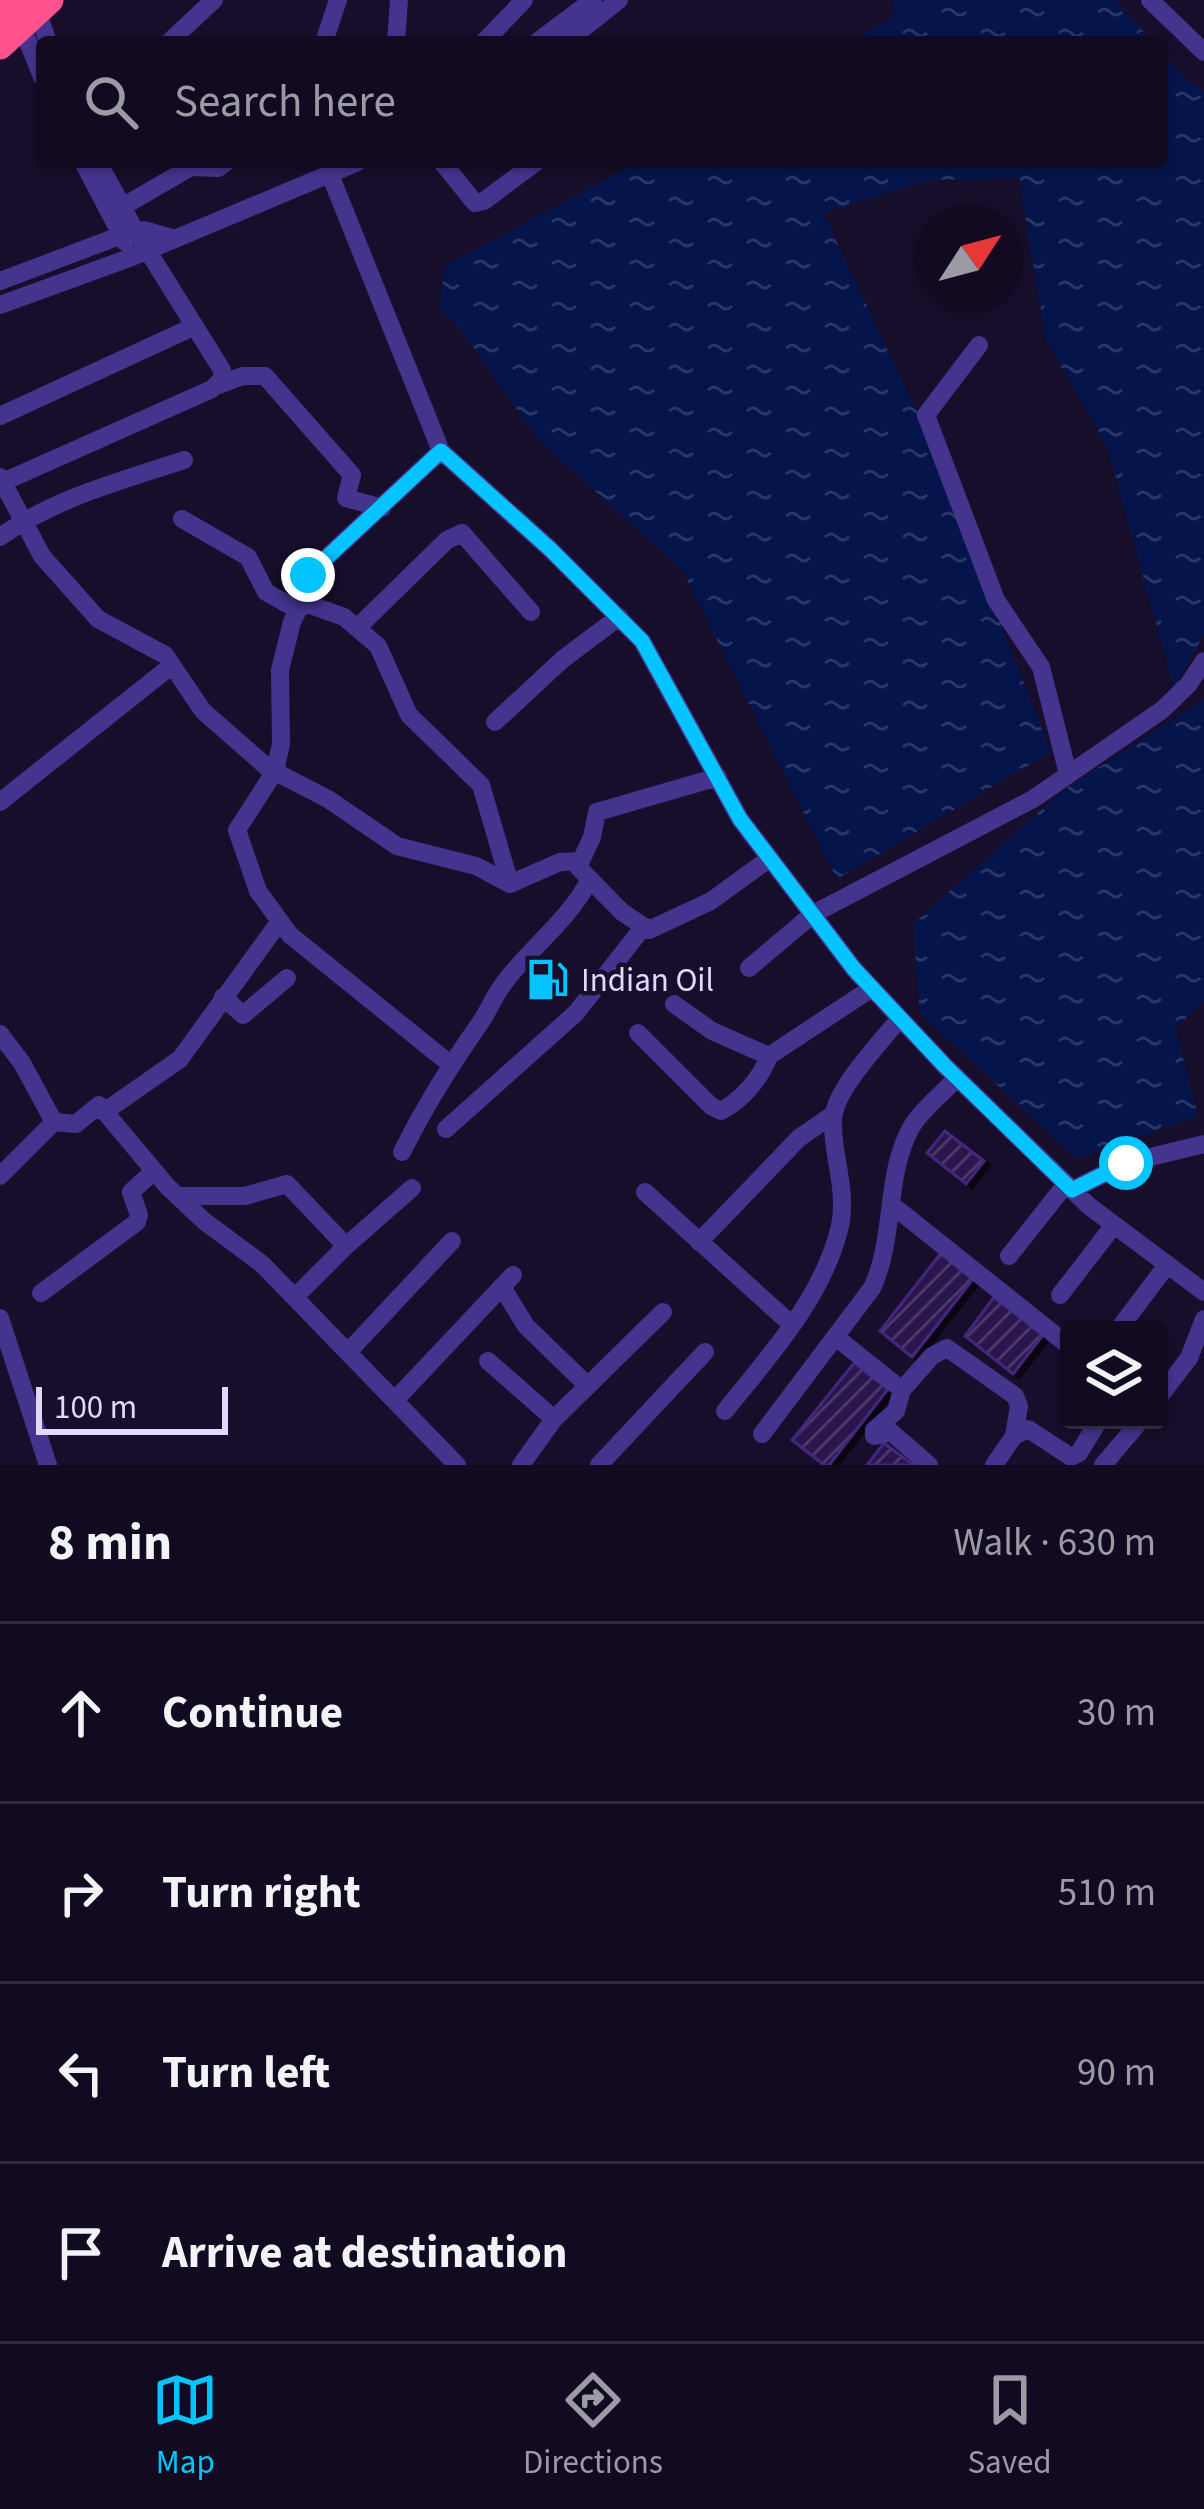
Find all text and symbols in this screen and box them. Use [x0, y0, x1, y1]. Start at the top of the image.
search box [36, 36, 1168, 168]
icon: search [78, 69, 144, 135]
text: Search here [174, 70, 396, 134]
north arrow [916, 204, 1024, 312]
route end [281, 548, 335, 602]
fuel station icon: Indian Oil [524, 957, 570, 1003]
place label: Indian Oil [581, 957, 714, 1004]
route start [1099, 1136, 1153, 1190]
map controls [1060, 1321, 1168, 1429]
button: layers [1060, 1321, 1168, 1429]
scale bar [36, 1381, 228, 1434]
text: 100 m [54, 1384, 137, 1431]
text: 8 min [48, 1507, 172, 1579]
text: Walk · 630 m [953, 1515, 1156, 1571]
icon: ahead [48, 1680, 114, 1746]
text: Continue [162, 1681, 343, 1745]
text: 30 m [1077, 1685, 1156, 1741]
icon: right [48, 1860, 114, 1926]
text: Turn right [162, 1861, 361, 1925]
text: 510 m [1058, 1865, 1156, 1921]
icon: left [48, 2040, 114, 2106]
text: Turn left [162, 2041, 330, 2105]
text: 90 m [1077, 2045, 1156, 2101]
icon: arrive [48, 2220, 114, 2286]
text: Arrive at destination [162, 2221, 567, 2285]
tab: Map [152, 2367, 218, 2486]
tab: Directions [523, 2367, 663, 2486]
tab: Saved [967, 2367, 1052, 2486]

